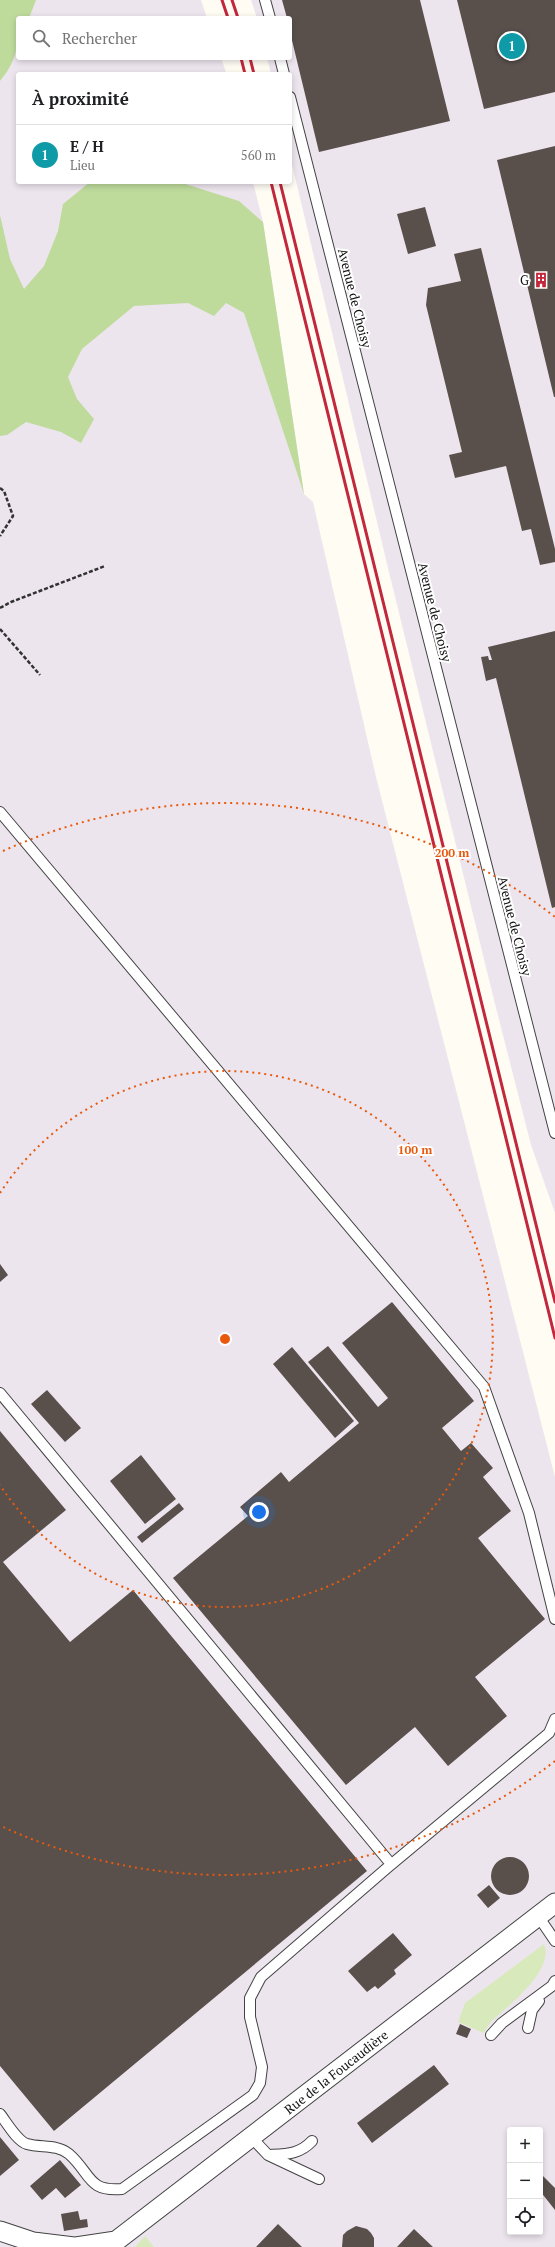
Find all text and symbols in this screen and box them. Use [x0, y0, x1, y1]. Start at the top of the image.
search box [16, 16, 292, 60]
icon: search [30, 27, 52, 49]
text: Rechercher [62, 28, 137, 48]
pin: 1 [499, 31, 525, 61]
text: À proximité [32, 87, 129, 110]
text: E / H [70, 136, 104, 156]
text: 1 [41, 146, 49, 164]
text: 560 m [241, 146, 276, 164]
text: Lieu [70, 156, 95, 174]
street label: Avenue de Choisy [334, 246, 376, 350]
place label: G [520, 271, 529, 289]
building icon: G [532, 271, 550, 289]
street label: Avenue de Choisy [414, 560, 456, 664]
text: 200 m [435, 845, 469, 860]
street label: Avenue de Choisy [494, 874, 536, 978]
text: 100 m [398, 1142, 432, 1157]
centre of rings [218, 1332, 232, 1346]
your location [249, 1502, 269, 1522]
street label: Rue de la Foucaudière [280, 2026, 392, 2118]
map controls [507, 2127, 543, 2235]
button: + [507, 2127, 543, 2163]
button: − [507, 2163, 543, 2199]
button: locate [507, 2199, 543, 2235]

